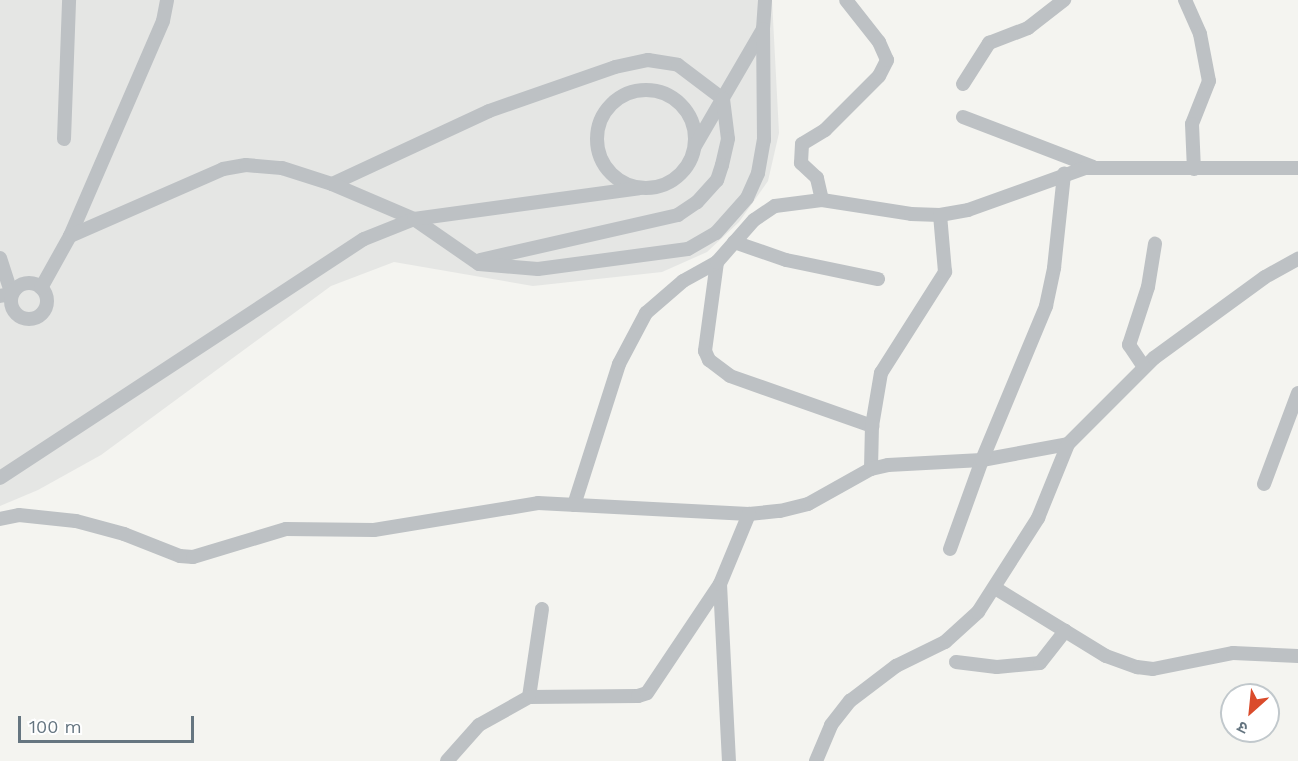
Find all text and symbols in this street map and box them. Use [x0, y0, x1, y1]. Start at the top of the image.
north arrow [1220, 683, 1280, 743]
scale bar [21, 704, 196, 742]
text: 100 m [29, 716, 82, 737]
text: उ [1234, 717, 1251, 738]

